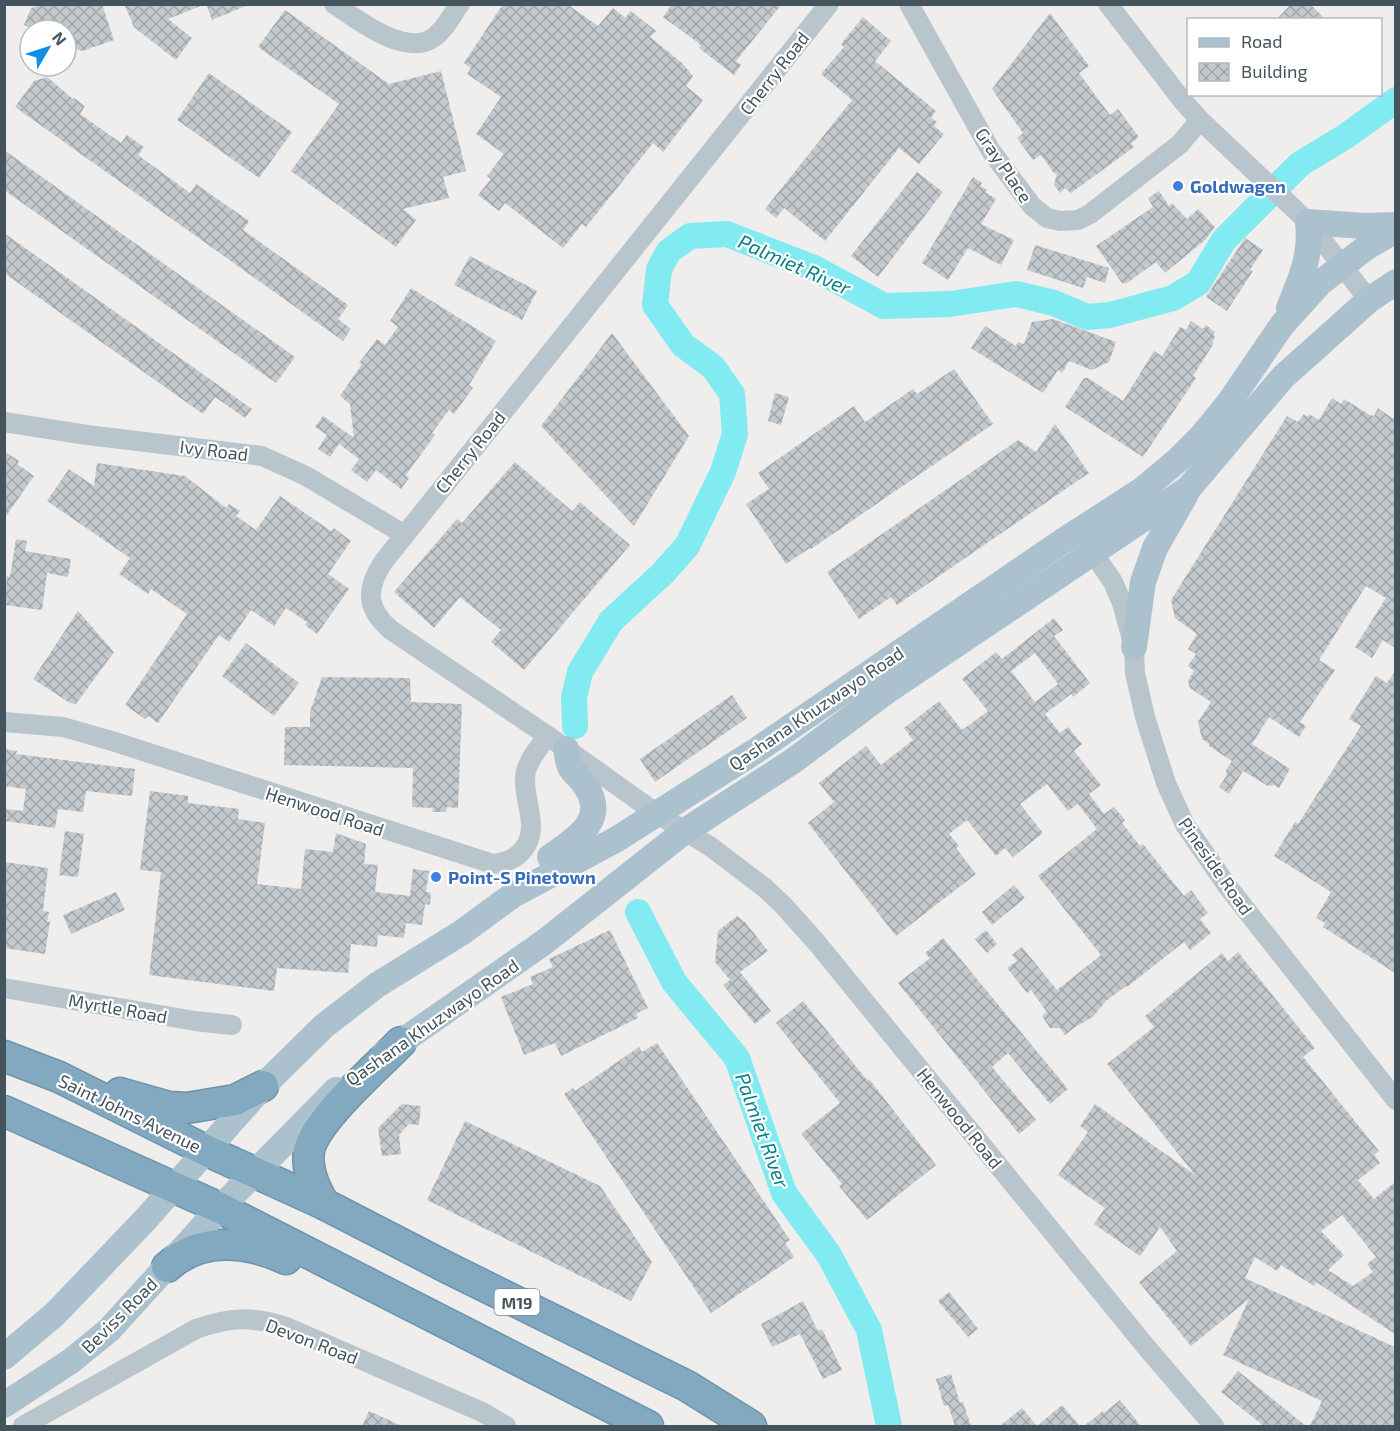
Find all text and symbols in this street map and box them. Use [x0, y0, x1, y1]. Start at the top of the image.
north arrow [18, 18, 78, 78]
legend [1187, 18, 1382, 96]
street label: Cherry Road [735, 27, 813, 119]
text: N [49, 28, 71, 49]
text: Road [1241, 30, 1282, 52]
text: Building [1241, 60, 1308, 82]
street label: Gray Place [971, 123, 1037, 207]
place label: Goldwagen [1190, 175, 1286, 197]
marker: Goldwagen [1171, 179, 1185, 193]
water label: Palmiet River [735, 228, 856, 300]
street label: Cherry Road [430, 406, 510, 498]
street label: Ivy Road [178, 435, 250, 465]
street label: Qashana Khuzwayo Road [724, 641, 908, 775]
street label: Henwood Road [263, 782, 387, 840]
street label: Pineside Road [1174, 813, 1258, 919]
place label: Point-S Pinetown [448, 866, 596, 888]
marker: Point-S Pinetown [429, 870, 443, 884]
street label: Qashana Khuzwayo Road [341, 954, 523, 1090]
street label: Myrtle Road [67, 988, 169, 1028]
street label: Henwood Road [913, 1063, 1007, 1173]
street label: Saint Johns Avenue [55, 1069, 205, 1157]
water label: Palmiet River [731, 1069, 795, 1192]
street label: Beviss Road [76, 1272, 162, 1358]
road number: M19 [494, 1289, 540, 1315]
street label: Devon Road [263, 1313, 361, 1369]

